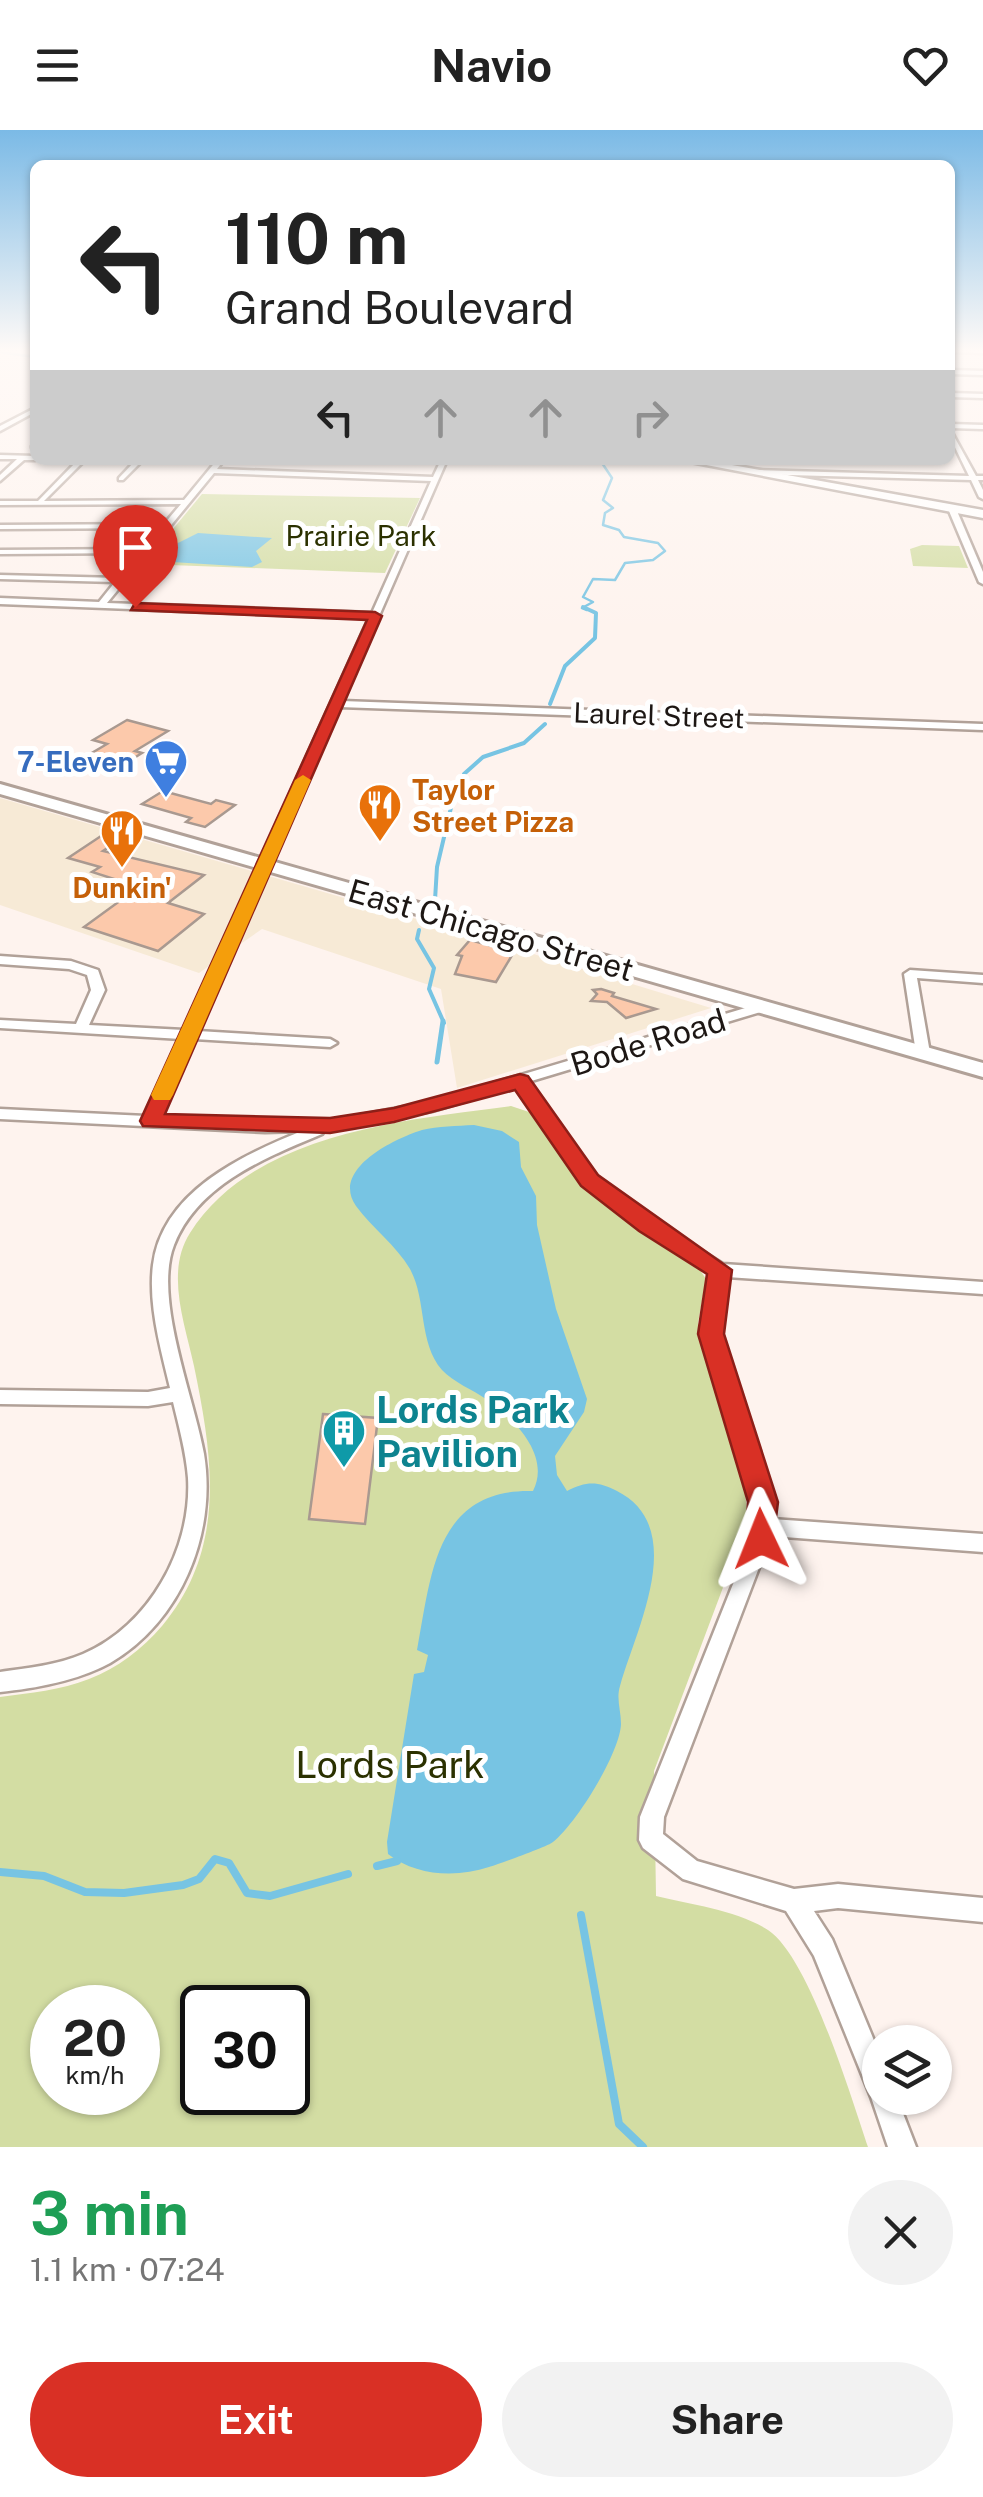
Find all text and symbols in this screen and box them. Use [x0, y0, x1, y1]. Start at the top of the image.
icon: menu [30, 38, 85, 93]
icon: heart [898, 38, 953, 93]
text: Navio [431, 39, 552, 92]
text: 110 m [225, 197, 409, 280]
icon: left [60, 200, 190, 330]
text: Grand Boulevard [225, 281, 574, 334]
icon: left [308, 390, 363, 445]
icon: ahead [413, 390, 468, 445]
icon: ahead [518, 390, 573, 445]
icon: right [623, 390, 678, 445]
pin [93, 505, 178, 608]
park label: Prairie Park [286, 519, 436, 552]
icon: arrive [108, 520, 163, 575]
street label: Laurel Street [573, 696, 745, 734]
supermarket icon: 7-Eleven [143, 738, 189, 799]
place label: 7-Eleven [17, 745, 134, 778]
place label: Taylor Street Pizza [412, 773, 574, 838]
restaurant icon: Taylor Street Pizza [357, 782, 403, 843]
restaurant icon: Dunkin' [99, 808, 145, 869]
place label: Dunkin' [72, 871, 172, 904]
street label: East Chicago Street [344, 872, 638, 988]
street label: Bode Road [566, 1001, 730, 1083]
place label: Lords Park Pavilion [376, 1387, 570, 1476]
building icon: Lords Park Pavilion [321, 1408, 367, 1469]
position arrow [709, 1487, 813, 1591]
park label: Lords Park [295, 1742, 485, 1787]
speed limit sign: 30 [180, 1985, 310, 2115]
text: 20 [63, 2008, 127, 2067]
map controls [862, 2025, 952, 2115]
button: layers [862, 2025, 952, 2115]
text: km/h [66, 2060, 124, 2090]
text: 3 min [30, 2178, 189, 2249]
button: close [848, 2180, 953, 2285]
text: 1.1 km · 07:24 [30, 2251, 225, 2288]
button: Exit [30, 2362, 482, 2477]
button: Share [502, 2362, 953, 2477]

